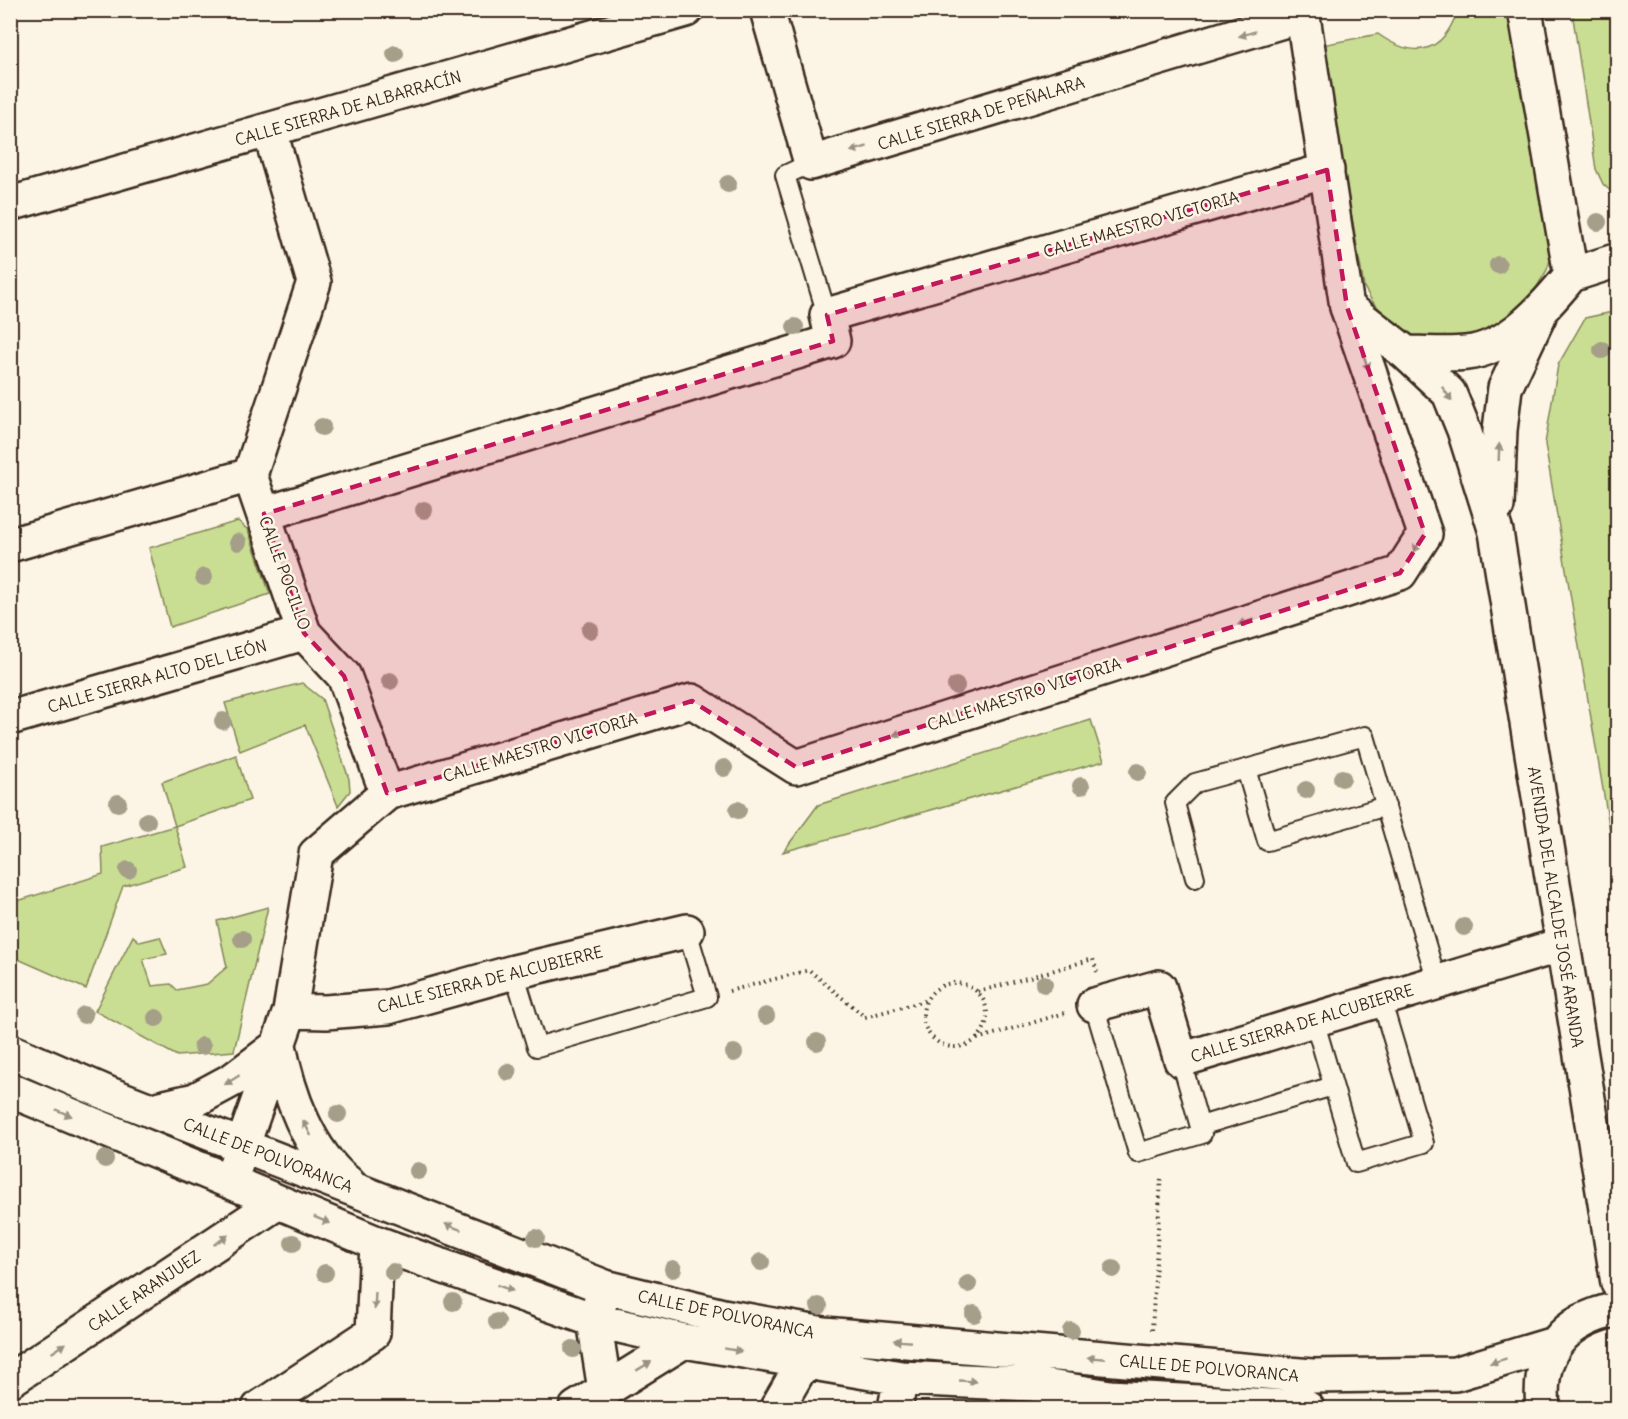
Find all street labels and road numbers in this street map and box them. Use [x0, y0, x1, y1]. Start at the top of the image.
street label: CALLE SIERRA DE ALBARRACÍN [232, 66, 464, 150]
street label: CALLE SIERRA DE PEÑALARA [875, 72, 1087, 154]
street label: CALLE MAESTRO VICTORIA [1041, 186, 1241, 262]
street label: CALLE POCILLO [255, 513, 315, 633]
street label: CALLE SIERRA ALTO DEL LEÓN [45, 635, 269, 717]
street label: CALLE MAESTRO VICTORIA [925, 653, 1123, 735]
street label: CALLE MAESTRO VICTORIA [440, 708, 640, 786]
street label: AVENIDA DEL ALCALDE JOSÉ ARANDA [1524, 765, 1588, 1049]
street label: CALLE SIERRA DE ALCUBIERRE [375, 941, 605, 1017]
street label: CALLE SIERRA DE ALCUBIERRE [1188, 980, 1416, 1066]
street label: CALLE DE POLVORANCA [180, 1113, 356, 1197]
street label: CALLE ARANJUEZ [84, 1246, 204, 1336]
street label: CALLE DE POLVORANCA [636, 1286, 816, 1342]
street label: CALLE DE POLVORANCA [1118, 1350, 1300, 1386]

